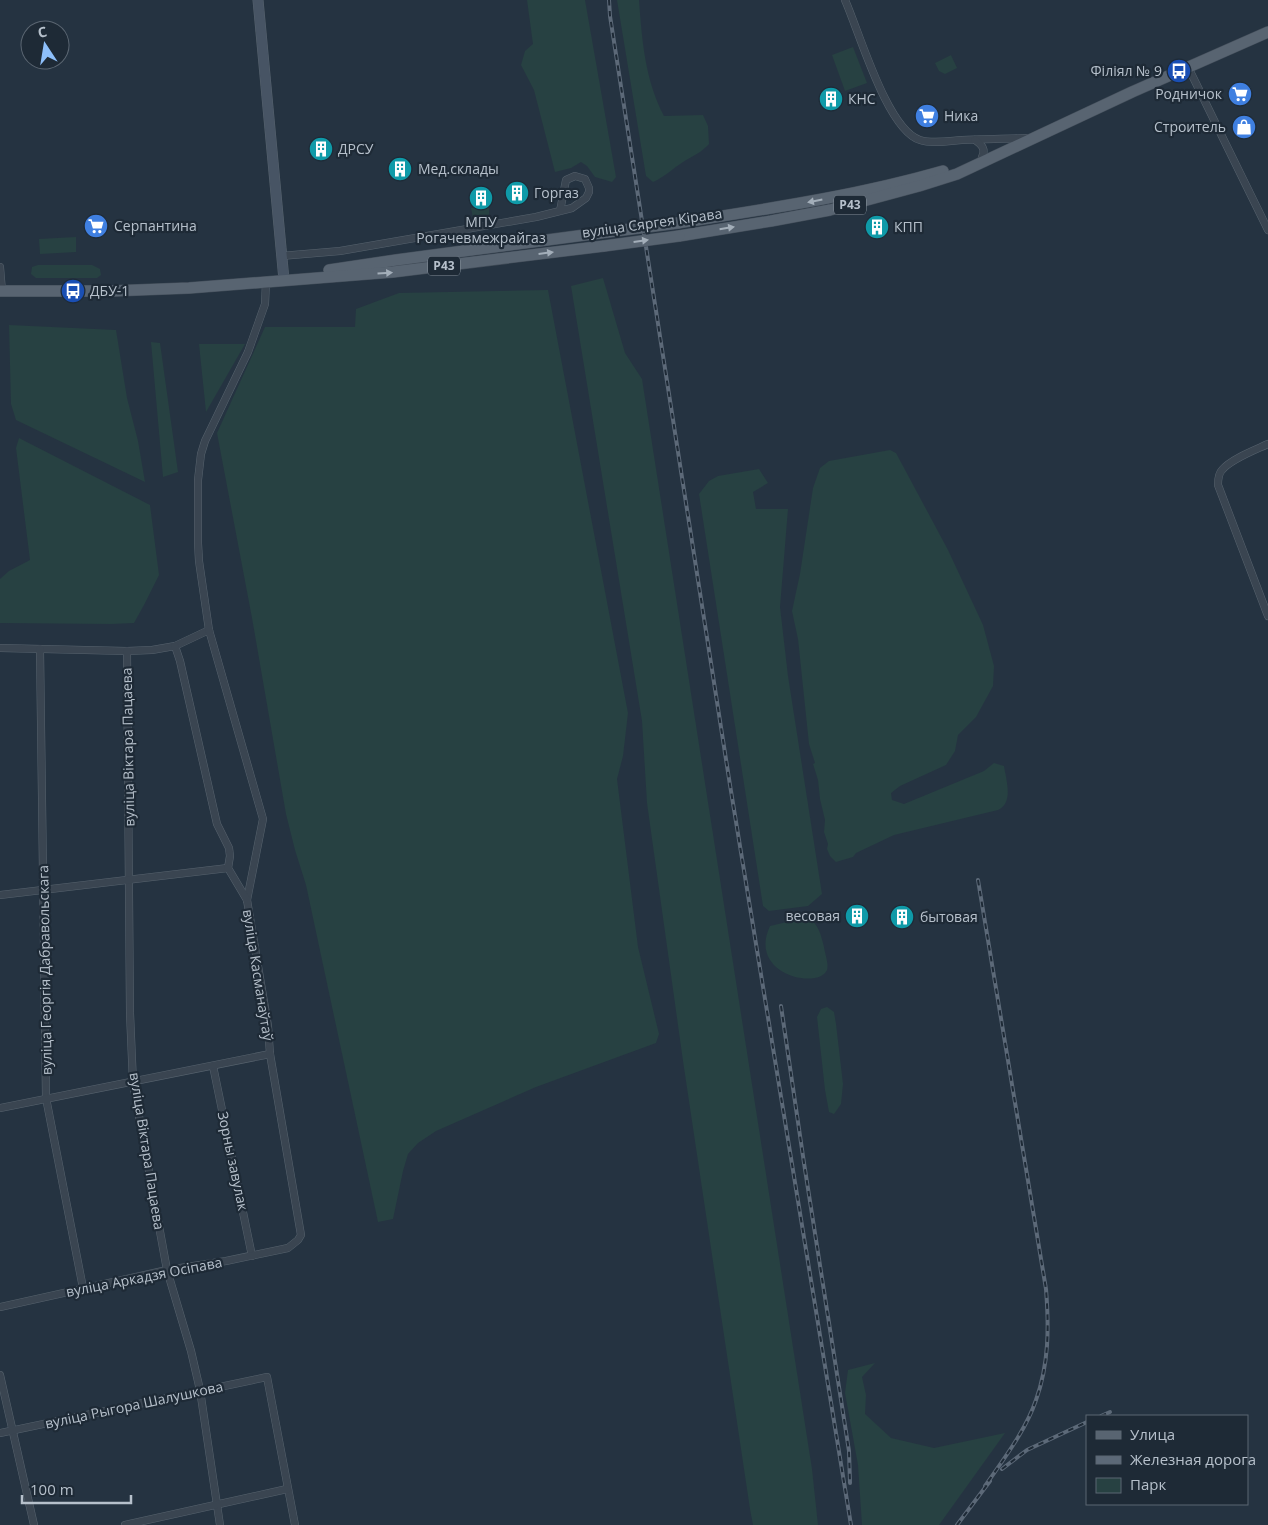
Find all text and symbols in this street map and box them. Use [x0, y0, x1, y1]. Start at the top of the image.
north arrow [20, 20, 70, 70]
text: С [36, 22, 49, 42]
bus stop icon: Філіял № 9 [1166, 58, 1192, 84]
place label: Філіял № 9 [1090, 61, 1162, 80]
supermarket icon: Родничок [1227, 81, 1253, 107]
place label: Родничок [1155, 84, 1223, 103]
building icon: КНС [818, 86, 844, 112]
place label: КНС [848, 89, 876, 108]
supermarket icon: Ника [914, 103, 940, 129]
place label: Ника [944, 106, 978, 125]
shop icon: Строитель [1231, 114, 1257, 140]
place label: Строитель [1154, 117, 1226, 136]
building icon: ДРСУ [308, 136, 334, 162]
place label: ДРСУ [338, 139, 374, 158]
building icon: Мед.склады [387, 156, 413, 182]
place label: Мед.склады [418, 159, 499, 178]
building icon: Горгаз [504, 180, 530, 206]
place label: Горгаз [534, 183, 579, 202]
building icon: МПУ Рогачевмежрайгаз [468, 185, 494, 211]
road number: Р43 [834, 196, 866, 214]
one-way arrow [806, 198, 822, 206]
street label: вуліца Сяргея Кірава [581, 203, 723, 242]
place label: МПУ Рогачевмежрайгаз [416, 212, 546, 247]
supermarket icon: Серпантина [83, 213, 109, 239]
building icon: КПП [864, 214, 890, 240]
place label: Серпантина [114, 216, 197, 235]
place label: КПП [894, 217, 923, 236]
one-way arrow [719, 224, 735, 232]
one-way arrow [634, 236, 650, 244]
one-way arrow [538, 249, 554, 257]
road number: Р43 [428, 256, 460, 276]
one-way arrow [377, 268, 393, 276]
bus stop icon: ДБУ-1 [60, 278, 86, 304]
place label: ДБУ-1 [90, 281, 129, 300]
street label: вуліца Віктара Пацаева [117, 667, 138, 827]
street label: вуліца Георгія Дабравольскага [33, 865, 56, 1075]
building icon: весовая [844, 903, 870, 929]
building icon: бытовая [889, 904, 915, 930]
place label: весовая [785, 906, 840, 925]
place label: бытовая [920, 907, 978, 926]
street label: вуліца Касманаўтаў [239, 908, 278, 1043]
street label: вуліца Віктара Пацаева [126, 1071, 169, 1231]
street label: Зорны завулак [214, 1110, 253, 1213]
street label: вуліца Аркадзя Осіпава [64, 1252, 224, 1301]
street label: вуліца Рыгора Шалушкова [43, 1376, 225, 1433]
legend [1086, 1415, 1248, 1505]
text: Улица [1130, 1424, 1175, 1444]
text: Железная дорога [1130, 1449, 1256, 1469]
scale bar [22, 1472, 131, 1504]
text: Парк [1130, 1474, 1166, 1494]
text: 100 m [30, 1479, 74, 1499]

